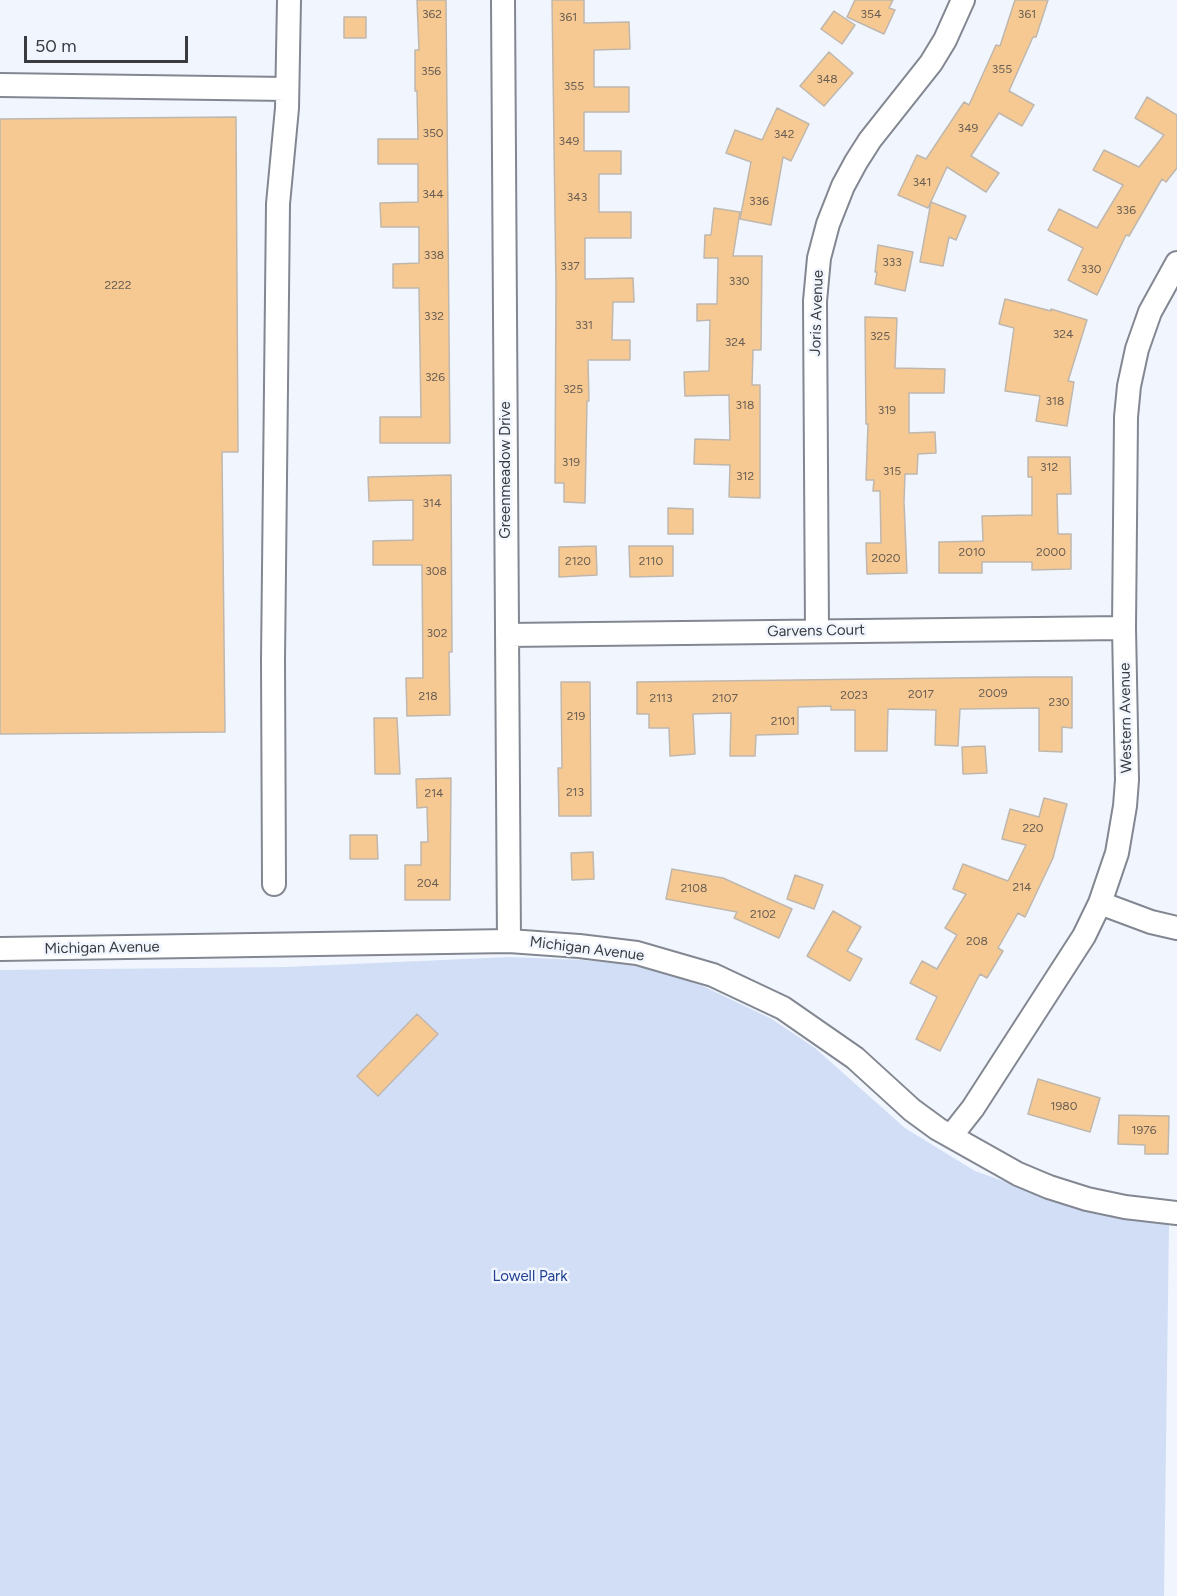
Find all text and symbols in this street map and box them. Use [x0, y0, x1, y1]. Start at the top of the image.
house number: 362 [422, 7, 442, 21]
house number: 354 [861, 7, 881, 21]
house number: 361 [1018, 7, 1036, 21]
house number: 361 [559, 10, 577, 24]
scale bar [27, 24, 190, 62]
text: 50 m [35, 35, 77, 57]
house number: 355 [992, 62, 1012, 76]
house number: 356 [421, 64, 441, 78]
house number: 348 [816, 72, 838, 86]
house number: 355 [564, 79, 584, 93]
house number: 349 [958, 121, 978, 135]
house number: 350 [422, 126, 444, 140]
house number: 342 [774, 127, 794, 141]
house number: 349 [559, 134, 579, 148]
house number: 341 [913, 175, 931, 189]
house number: 344 [422, 187, 444, 201]
house number: 343 [567, 190, 587, 204]
house number: 336 [749, 194, 769, 208]
house number: 336 [1116, 203, 1136, 217]
house number: 338 [424, 248, 444, 262]
house number: 333 [882, 255, 902, 269]
house number: 337 [560, 259, 580, 273]
house number: 330 [1081, 262, 1101, 276]
street label: Joris Avenue [806, 270, 828, 356]
house number: 330 [729, 274, 749, 288]
house number: 2222 [105, 278, 131, 292]
house number: 332 [424, 309, 444, 323]
house number: 331 [575, 318, 593, 332]
house number: 324 [1053, 327, 1073, 341]
house number: 325 [870, 329, 890, 343]
house number: 324 [725, 335, 745, 349]
house number: 326 [425, 370, 445, 384]
house number: 325 [563, 382, 583, 396]
house number: 318 [1046, 394, 1064, 408]
house number: 318 [736, 398, 754, 412]
street label: Greenmeadow Drive [497, 401, 515, 539]
house number: 319 [878, 403, 896, 417]
house number: 319 [562, 455, 580, 469]
house number: 312 [1040, 460, 1058, 474]
house number: 315 [883, 464, 901, 478]
house number: 312 [736, 469, 754, 483]
house number: 314 [423, 496, 441, 510]
house number: 2010 [958, 545, 986, 559]
house number: 2000 [1036, 545, 1066, 559]
house number: 2020 [872, 551, 900, 565]
house number: 2120 [565, 554, 591, 568]
house number: 2110 [639, 554, 663, 568]
house number: 308 [425, 564, 447, 578]
street label: Garvens Court [767, 621, 865, 641]
house number: 302 [427, 626, 447, 640]
street label: Western Avenue [1116, 663, 1136, 773]
house number: 2009 [979, 686, 1007, 700]
house number: 2017 [908, 687, 934, 701]
house number: 2023 [840, 688, 868, 702]
house number: 218 [418, 689, 438, 703]
house number: 2113 [649, 691, 673, 705]
house number: 2107 [712, 691, 738, 705]
house number: 230 [1049, 695, 1069, 709]
house number: 219 [567, 709, 585, 723]
house number: 2101 [771, 714, 795, 728]
house number: 213 [566, 785, 584, 799]
house number: 214 [424, 786, 444, 800]
house number: 220 [1022, 821, 1044, 835]
house number: 204 [417, 876, 439, 890]
house number: 214 [1012, 880, 1032, 894]
house number: 2108 [681, 881, 707, 895]
house number: 2102 [750, 907, 776, 921]
street label: Michigan Avenue [529, 933, 645, 965]
house number: 208 [966, 934, 988, 948]
street label: Michigan Avenue [44, 938, 160, 958]
house number: 1980 [1051, 1099, 1077, 1113]
house number: 1976 [1132, 1123, 1156, 1137]
park label: Lowell Park [493, 1268, 567, 1286]

